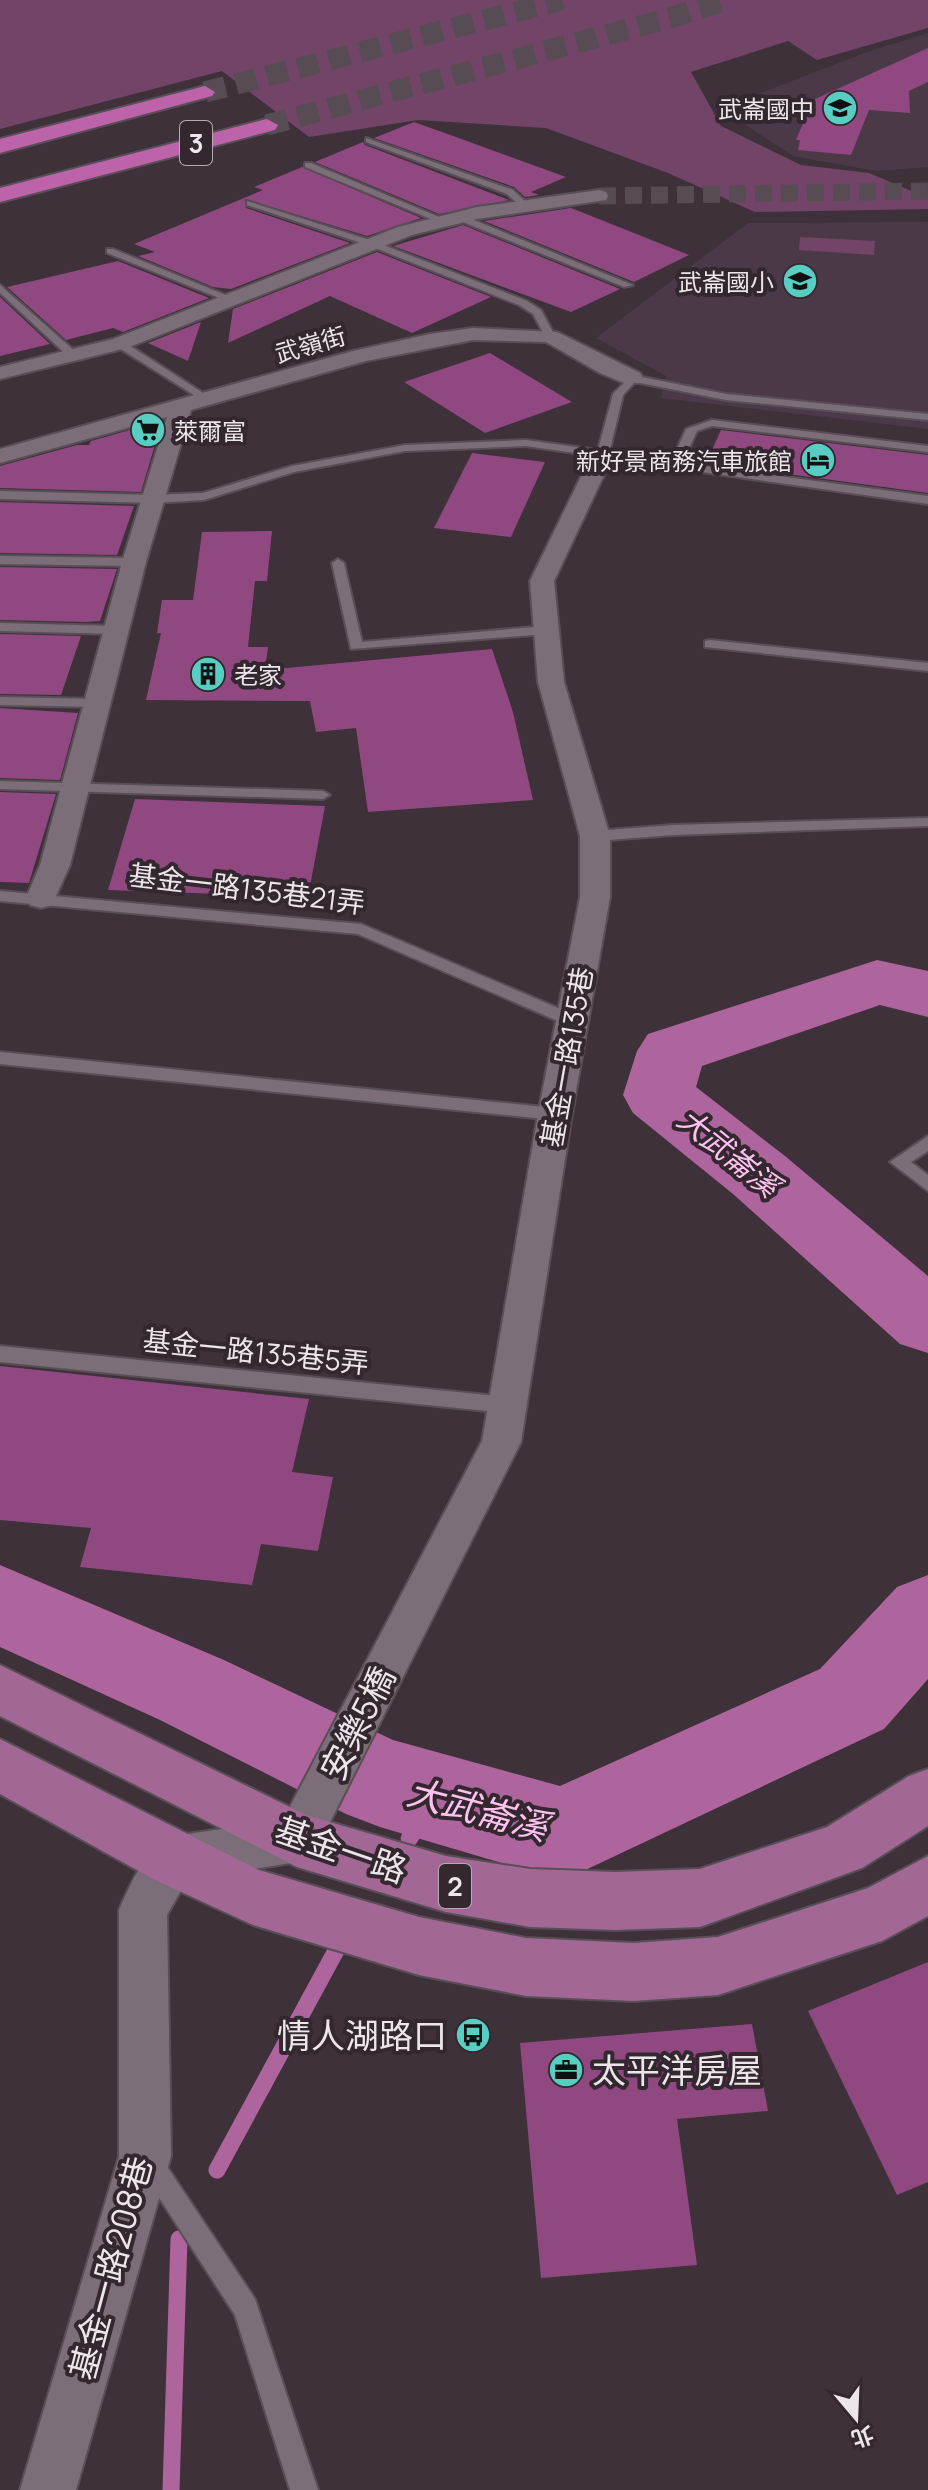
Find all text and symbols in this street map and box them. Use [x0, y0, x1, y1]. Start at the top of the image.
school or university icon: 武崙國中 [821, 89, 859, 127]
place label: 武崙國中 [718, 92, 814, 125]
road number: 3 [180, 121, 212, 165]
school or university icon: 武崙國小 [781, 262, 819, 300]
place label: 武崙國小 [678, 265, 774, 298]
street label: 武嶺街 [271, 318, 349, 370]
supermarket icon: 萊爾富 [129, 411, 167, 449]
place label: 萊爾富 [174, 414, 246, 447]
hotel icon: 新好景商務汽車旅館 [799, 441, 837, 479]
place label: 新好景商務汽車旅館 [576, 444, 792, 477]
building icon: 老家 [189, 655, 227, 693]
place label: 老家 [234, 658, 282, 691]
street label: 基金一路135巷21弄 [127, 855, 367, 921]
street label: 基金一路135巷 [531, 964, 601, 1150]
water label: 大武崙溪 [669, 1098, 792, 1208]
street label: 基金一路135巷5弄 [141, 1320, 371, 1382]
street label: 安樂5橋 [309, 1658, 405, 1788]
water label: 大武崙溪 [402, 1767, 559, 1853]
street label: 基金一路 [269, 1805, 413, 1893]
road number: 2 [439, 1864, 471, 1908]
place label: 情人湖路口 [277, 2012, 447, 2058]
bus stop icon: 情人湖路口 [454, 2016, 492, 2054]
place label: 太平洋房屋 [592, 2047, 762, 2093]
office icon: 太平洋房屋 [547, 2051, 585, 2089]
street label: 基金一路208巷 [58, 2151, 162, 2385]
north arrow [816, 2378, 896, 2458]
text: 北 [847, 2419, 878, 2455]

